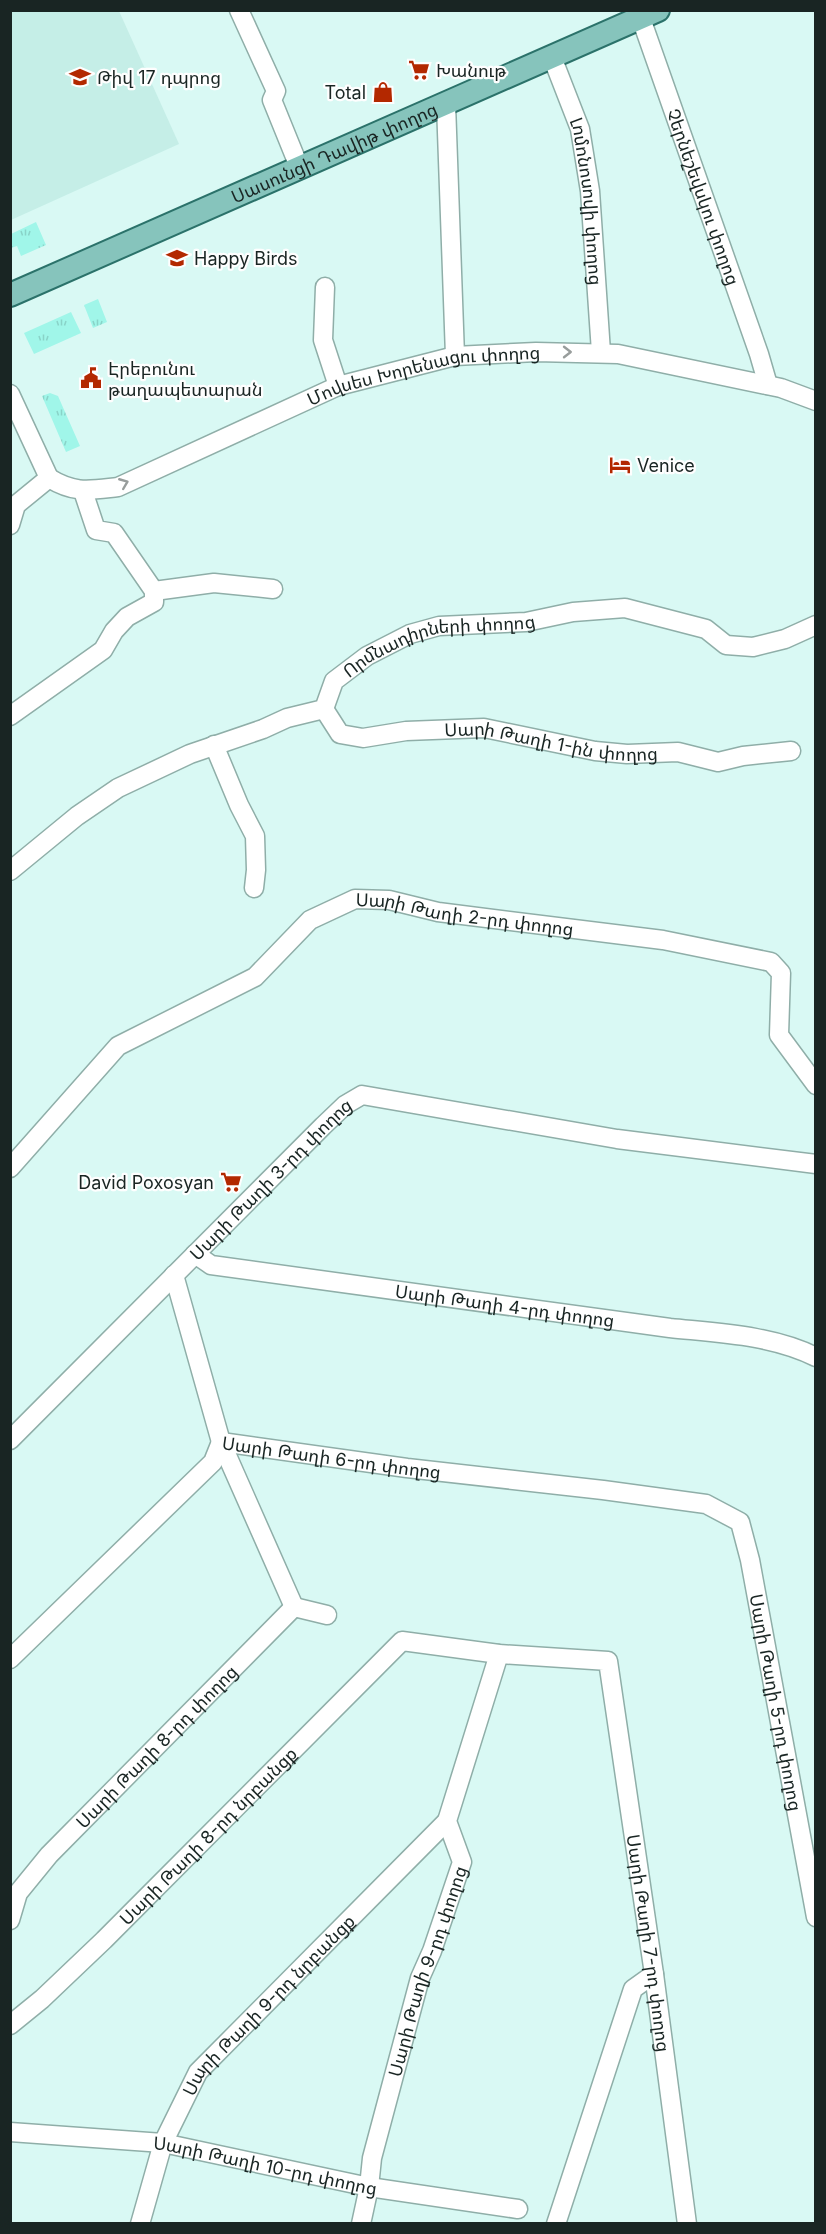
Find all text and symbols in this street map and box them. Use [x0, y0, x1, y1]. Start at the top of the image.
supermarket icon: Խանութ [407, 58, 431, 82]
place label: Խանութ [436, 60, 507, 81]
school or university icon: Թիվ 17 դպրոց [68, 65, 92, 89]
place label: Թիվ 17 դպրոց [97, 67, 221, 88]
shop icon: Total [371, 80, 395, 104]
place label: Total [325, 82, 366, 103]
street label: Սասունցի Դավիթ փողոց [228, 98, 440, 207]
street label: Չերնեշեվսկու փողոց [663, 106, 744, 288]
street label: Լոմոնոսովի փողոց [566, 114, 607, 286]
school or university icon: Happy Birds [165, 246, 189, 270]
place label: Happy Birds [194, 248, 298, 269]
street label: Մովսես Խորենացու փողոց [304, 341, 541, 409]
one-way arrow [563, 346, 572, 358]
place label: Էրեբունու թաղապետարան [108, 358, 263, 400]
public building icon: Էրեբունու թաղապետարան [79, 366, 103, 390]
hotel icon: Venice [608, 453, 632, 477]
place label: Venice [637, 455, 695, 476]
one-way arrow [118, 478, 129, 490]
street label: Որմնադիրների փողոց [338, 610, 537, 681]
street label: Սարի Թաղի 1-ին փողոց [444, 717, 658, 765]
street label: Սարի Թաղի 2-րդ փողոց [355, 889, 575, 939]
street label: Սարի Թաղի 3-րդ փողոց [185, 1093, 355, 1264]
supermarket icon: David Poxosyan [219, 1170, 243, 1194]
place label: David Poxosyan [78, 1172, 214, 1193]
street label: Սարի Թաղի 4-րդ փողոց [394, 1280, 616, 1331]
street label: Սարի Թաղի 6-րդ փողոց [221, 1432, 442, 1482]
street label: Սարի Թաղի 5-րդ փողոց [746, 1592, 807, 1813]
street label: Սարի Թաղի 8-րդ փողոց [71, 1660, 241, 1832]
street label: Սարի Թաղի 8-րդ նրբանցք [115, 1742, 301, 1929]
street label: Սարի Թաղի 7-րդ փողոց [623, 1833, 675, 2053]
street label: Սարի Թաղի 9-րդ փողոց [384, 1863, 471, 2079]
street label: Սարի Թաղի 9-րդ նրբանցք [178, 1910, 359, 2099]
street label: Սարի Թաղի 10-րդ փողոց [153, 2132, 378, 2199]

